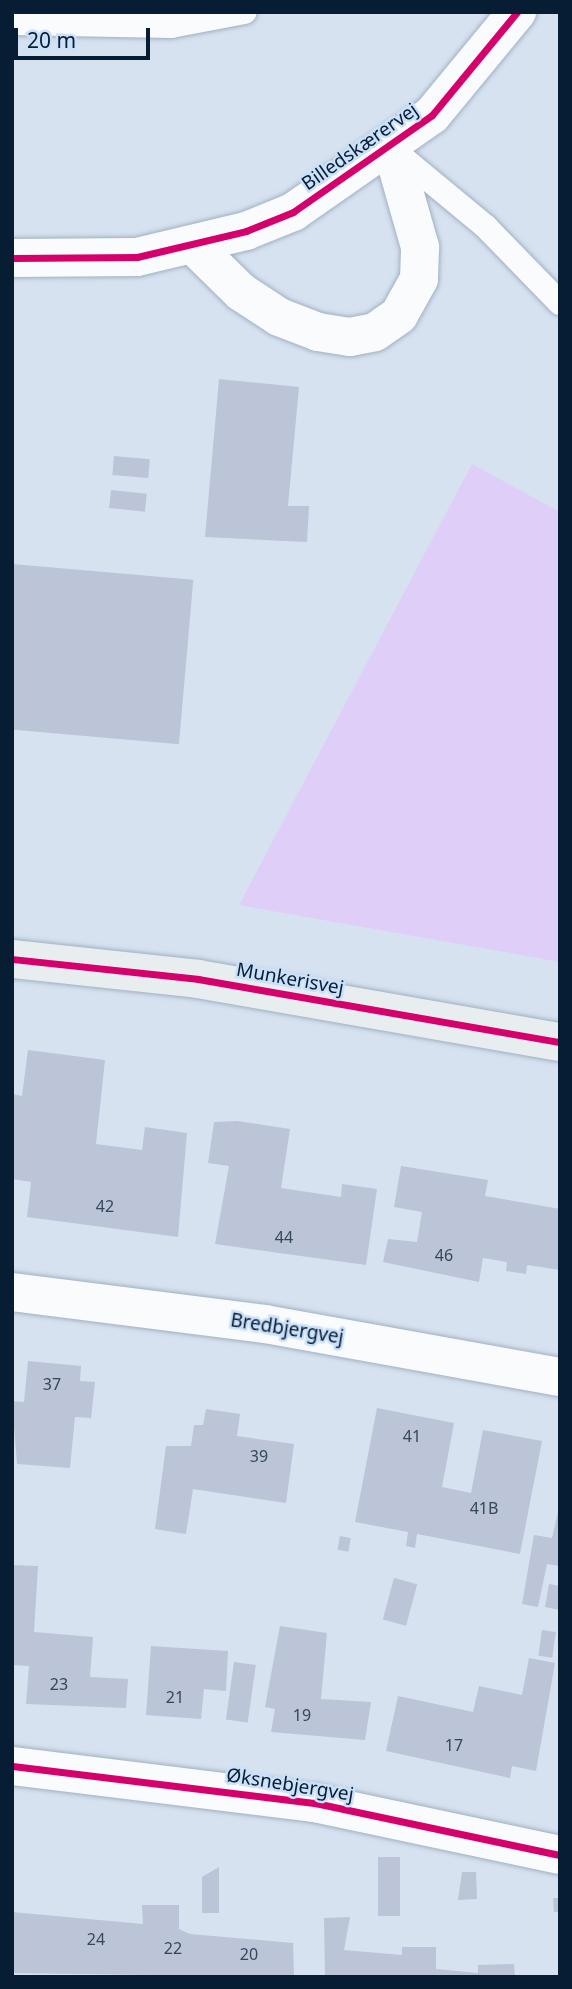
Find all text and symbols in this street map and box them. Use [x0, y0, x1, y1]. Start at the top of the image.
scale bar [18, 14, 154, 58]
text: 20 m [27, 26, 76, 54]
street label: Billedskærervej [298, 99, 422, 195]
street label: Munkerisvej [234, 958, 346, 1000]
house number: 42 [96, 1196, 114, 1216]
house number: 44 [275, 1227, 293, 1247]
house number: 46 [435, 1245, 453, 1265]
street label: Bredbjergvej [229, 1309, 345, 1349]
house number: 37 [43, 1374, 61, 1394]
house number: 41 [403, 1426, 421, 1446]
house number: 39 [250, 1446, 268, 1466]
house number: 41B [470, 1498, 498, 1518]
house number: 23 [50, 1674, 68, 1694]
house number: 21 [166, 1687, 184, 1707]
house number: 19 [293, 1705, 311, 1725]
house number: 17 [445, 1735, 463, 1755]
street label: Øksnebjergvej [225, 1764, 355, 1806]
house number: 24 [87, 1929, 105, 1949]
house number: 22 [164, 1938, 182, 1958]
house number: 20 [240, 1944, 258, 1964]

